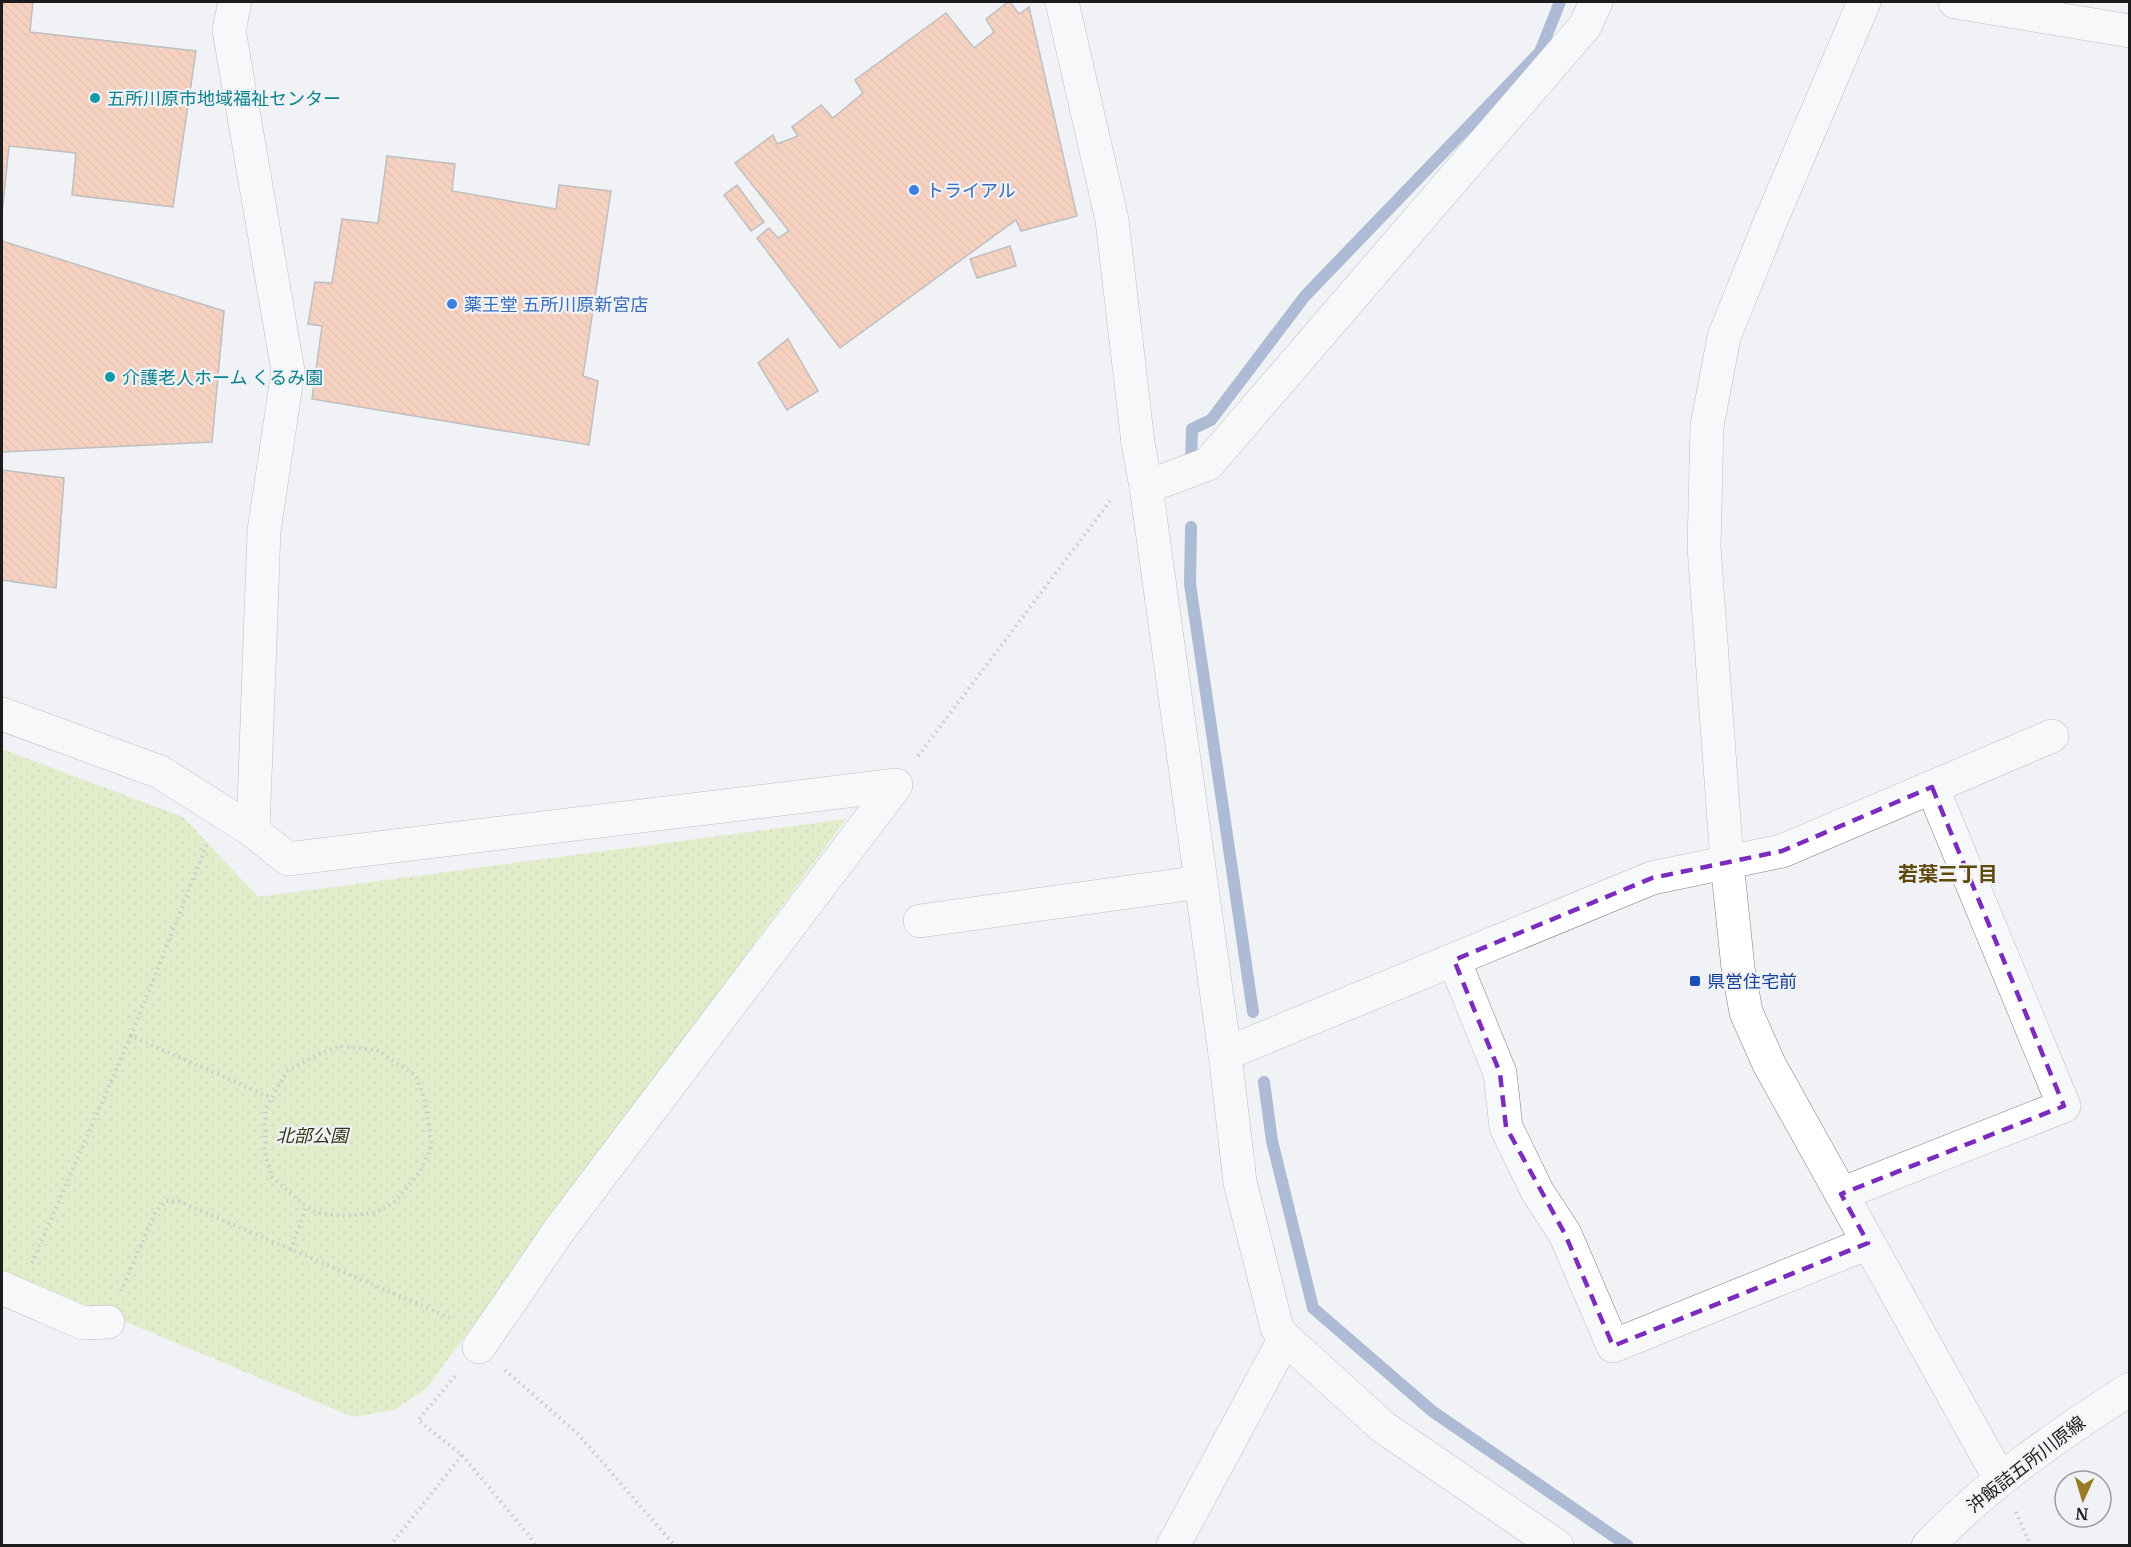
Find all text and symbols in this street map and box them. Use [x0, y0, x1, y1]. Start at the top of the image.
place label: 五所川原市地域福祉センター [107, 87, 341, 110]
marker: 五所川原市地域福祉センター [88, 91, 102, 105]
place label: トライアル [926, 179, 1016, 202]
marker: トライアル [907, 183, 921, 197]
place label: 薬王堂 五所川原新宮店 [464, 293, 648, 316]
marker: 薬王堂 五所川原新宮店 [445, 297, 459, 311]
place label: 介護老人ホーム くるみ園 [122, 366, 323, 389]
marker: 介護老人ホーム くるみ園 [103, 370, 117, 384]
district label: 若葉三丁目 [1898, 861, 1998, 886]
place label: 県営住宅前 [1707, 970, 1797, 993]
marker: 県営住宅前 [1688, 974, 1702, 988]
park label: 北部公園 [276, 1124, 351, 1147]
street label: 沖飯詰五所川原線 [1962, 1411, 2090, 1517]
north arrow [2053, 1469, 2113, 1529]
text: N [2075, 1504, 2089, 1524]

